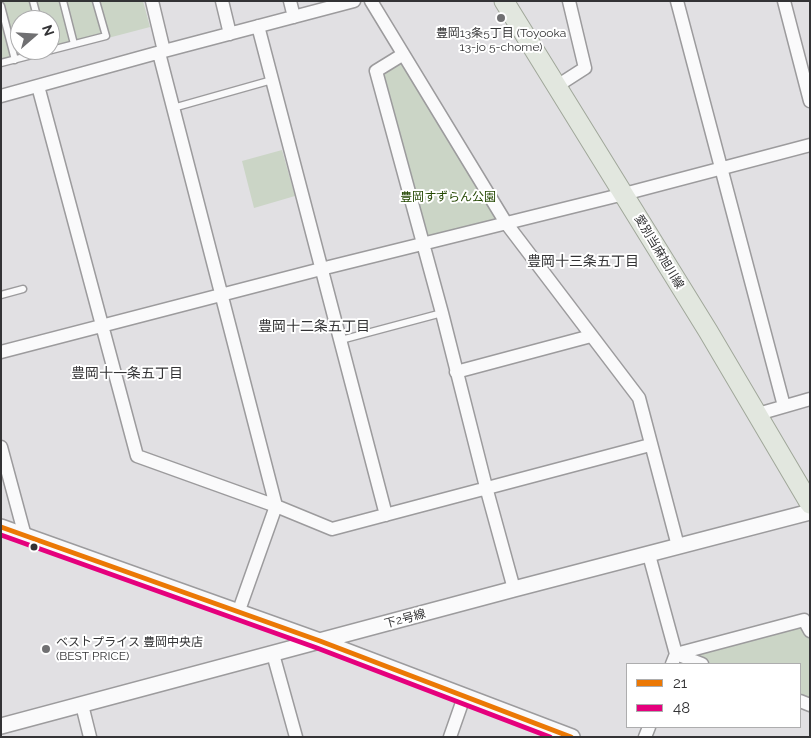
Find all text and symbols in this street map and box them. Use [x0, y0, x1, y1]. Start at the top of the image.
north arrow [10, 10, 60, 60]
marker: 豊岡13条5丁目 (Toyooka 13-jo 5-chome) [495, 12, 507, 24]
text: N [39, 23, 58, 38]
place label: 豊岡13条5丁目 (Toyooka 13-jo 5-chome) [436, 26, 566, 54]
park label: 豊岡すずらん公園 [400, 190, 496, 204]
street label: 愛別当麻旭川線 [631, 212, 687, 292]
district label: 豊岡十三条五丁目 [527, 254, 639, 270]
district label: 豊岡十二条五丁目 [258, 319, 370, 335]
district label: 豊岡十一条五丁目 [71, 366, 183, 382]
unlabelled marker [29, 542, 39, 552]
street label: 下2号線 [383, 607, 427, 631]
place label: ベストプライス 豊岡中央店 (BEST PRICE) [56, 635, 203, 663]
marker: ベストプライス 豊岡中央店 (BEST PRICE) [40, 643, 52, 655]
legend [626, 663, 801, 728]
text: 21 [673, 674, 687, 692]
text: 48 [673, 699, 690, 717]

